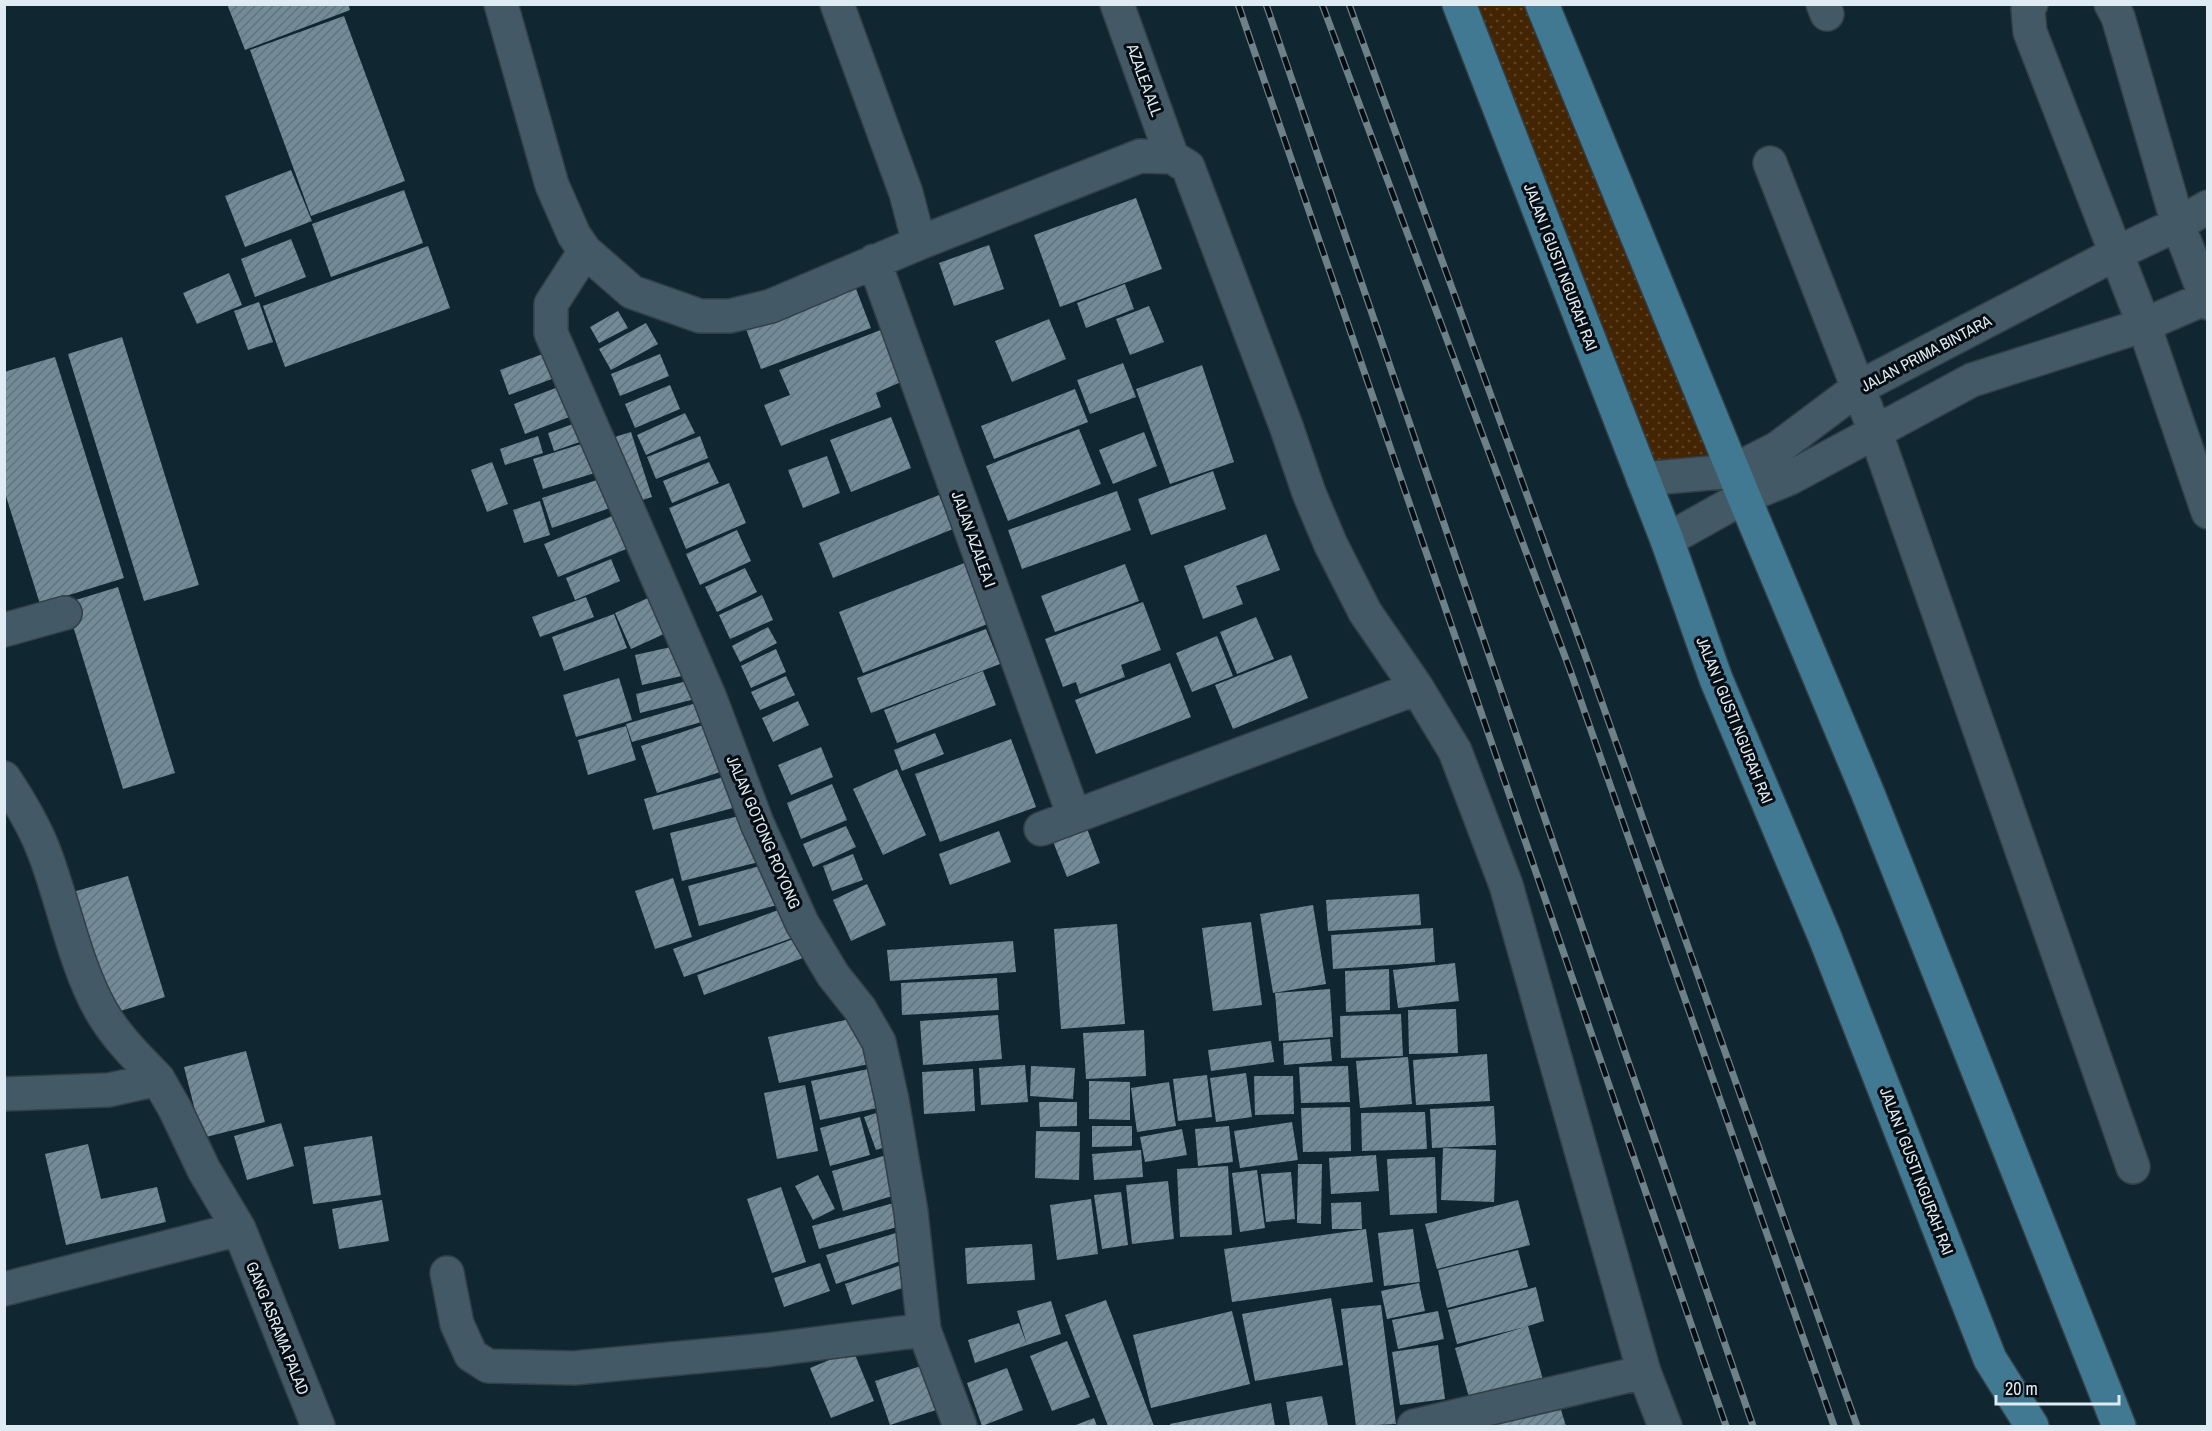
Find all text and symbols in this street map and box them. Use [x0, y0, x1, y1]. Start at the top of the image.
street label: AZALEA ALL [1121, 40, 1169, 120]
street label: JALAN I GUSTI NGURAH RAI [1519, 180, 1603, 354]
street label: JALAN PRIMA BINTARA [1857, 309, 1995, 397]
street label: JALAN AZALEA I [946, 488, 1002, 590]
street label: JALAN I GUSTI NGURAH RAI [1691, 633, 1779, 807]
street label: JALAN GOTONG ROYONG [722, 752, 806, 912]
street label: JALAN I GUSTI NGURAH RAI [1875, 1084, 1959, 1258]
street label: GANG ASRAMA PALAD [241, 1258, 315, 1398]
scale bar [1996, 1368, 2119, 1406]
text: 20 m [2005, 1376, 2038, 1401]

